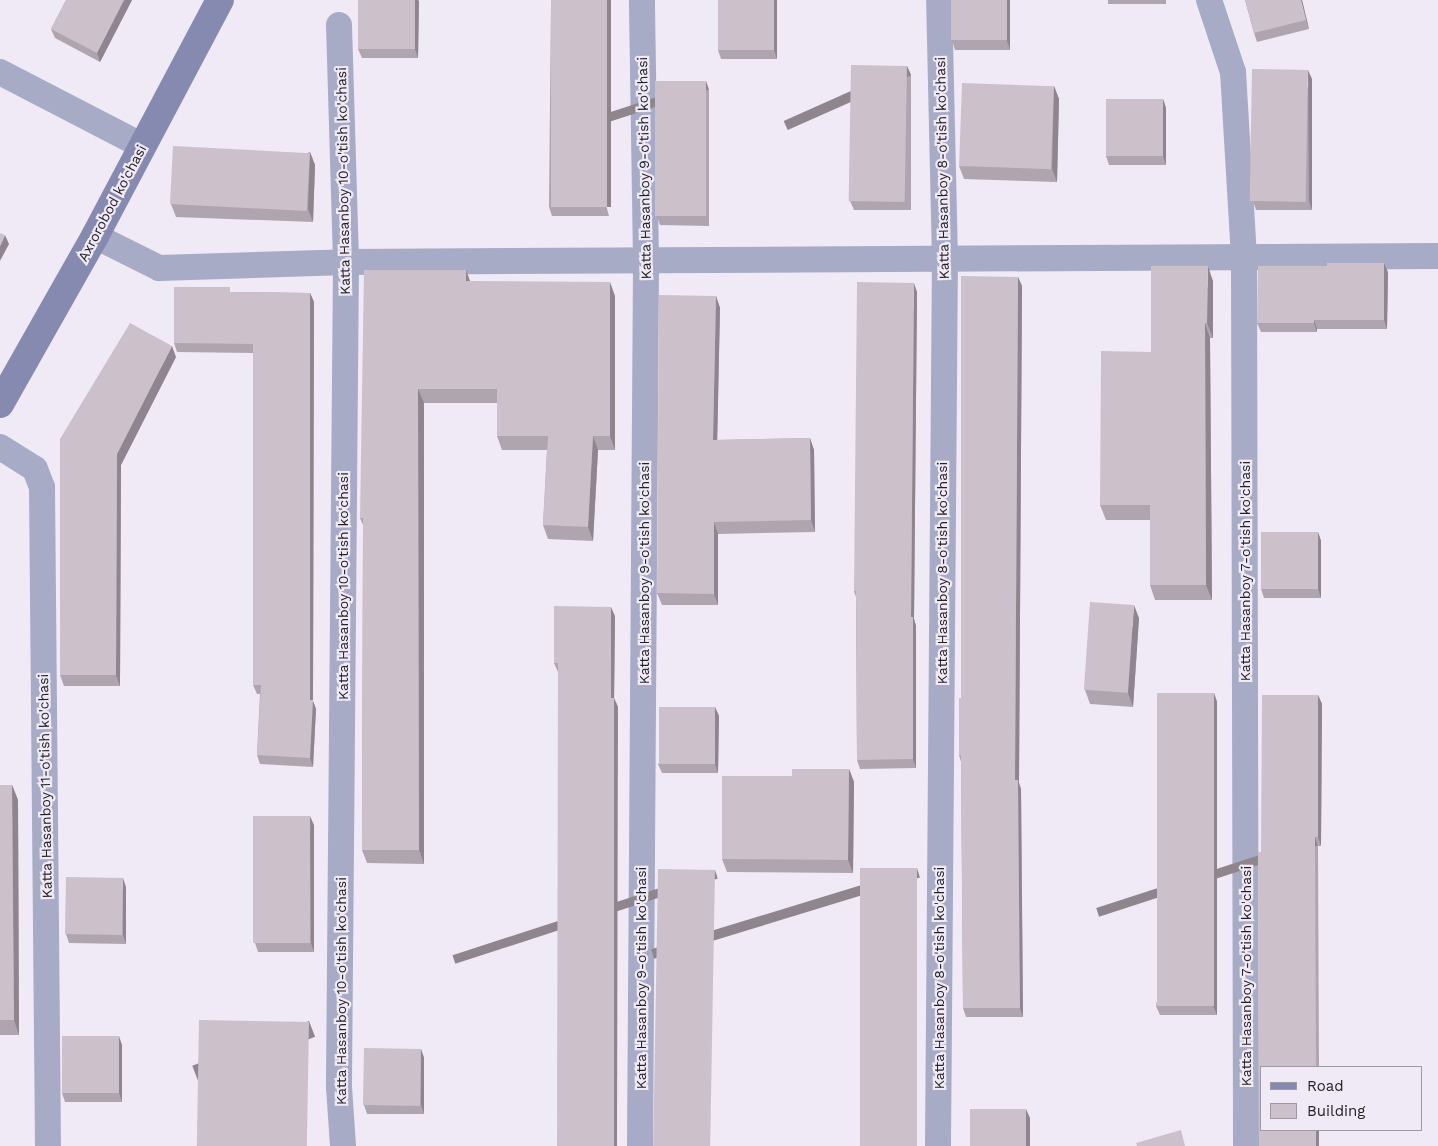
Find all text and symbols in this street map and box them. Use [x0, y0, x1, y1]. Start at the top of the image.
street label: Katta Hasanboy 9-o'tish ko'chasi [634, 56, 654, 280]
street label: Katta Hasanboy 8-o'tish ko'chasi [932, 56, 952, 280]
street label: Katta Hasanboy 10-o'tish ko'chasi [333, 67, 353, 295]
street label: Axrorobod ko'chasi [74, 142, 150, 264]
street label: Katta Hasanboy 7-o'tish ko'chasi [1237, 460, 1253, 682]
street label: Katta Hasanboy 9-o'tish ko'chasi [636, 461, 652, 685]
street label: Katta Hasanboy 8-o'tish ko'chasi [934, 461, 950, 685]
street label: Katta Hasanboy 10-o'tish ko'chasi [335, 472, 351, 700]
street label: Katta Hasanboy 11-o'tish ko'chasi [35, 673, 55, 899]
street label: Katta Hasanboy 7-o'tish ko'chasi [1238, 865, 1254, 1087]
street label: Katta Hasanboy 9-o'tish ko'chasi [633, 866, 649, 1090]
street label: Katta Hasanboy 8-o'tish ko'chasi [931, 866, 947, 1090]
street label: Katta Hasanboy 10-o'tish ko'chasi [333, 877, 349, 1105]
legend [1260, 1066, 1423, 1131]
text: Road [1307, 1077, 1344, 1095]
text: Building [1307, 1102, 1365, 1120]

